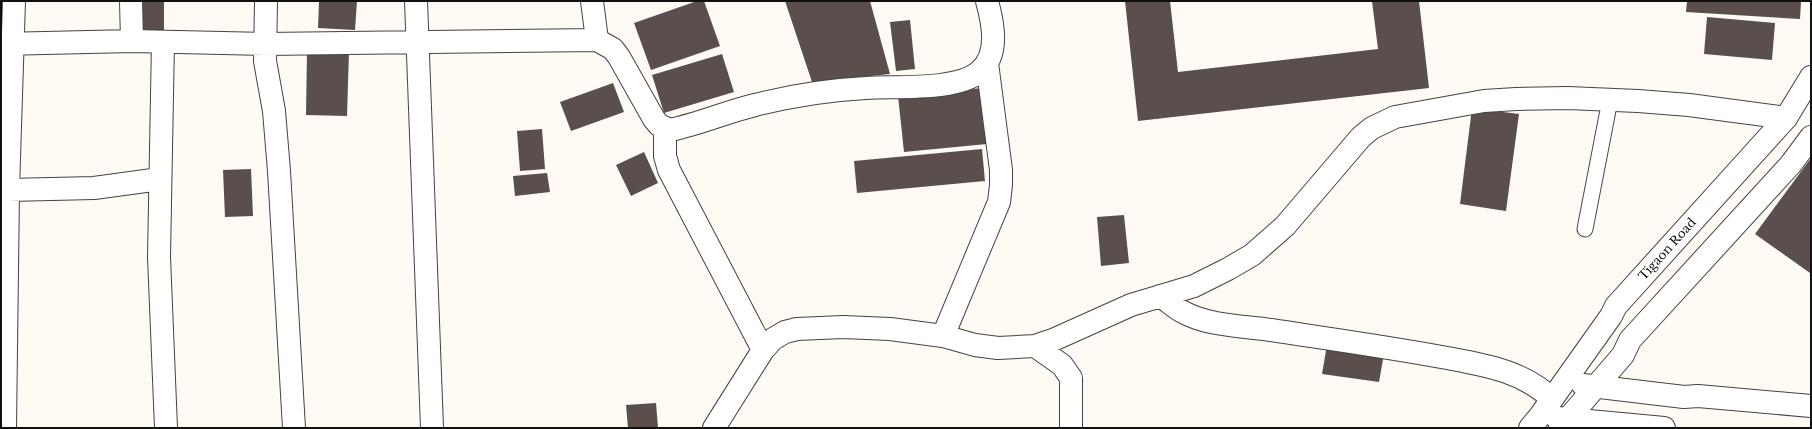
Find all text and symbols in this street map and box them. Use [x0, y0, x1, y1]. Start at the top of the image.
street label: Tigaon Road [1635, 215, 1699, 283]

